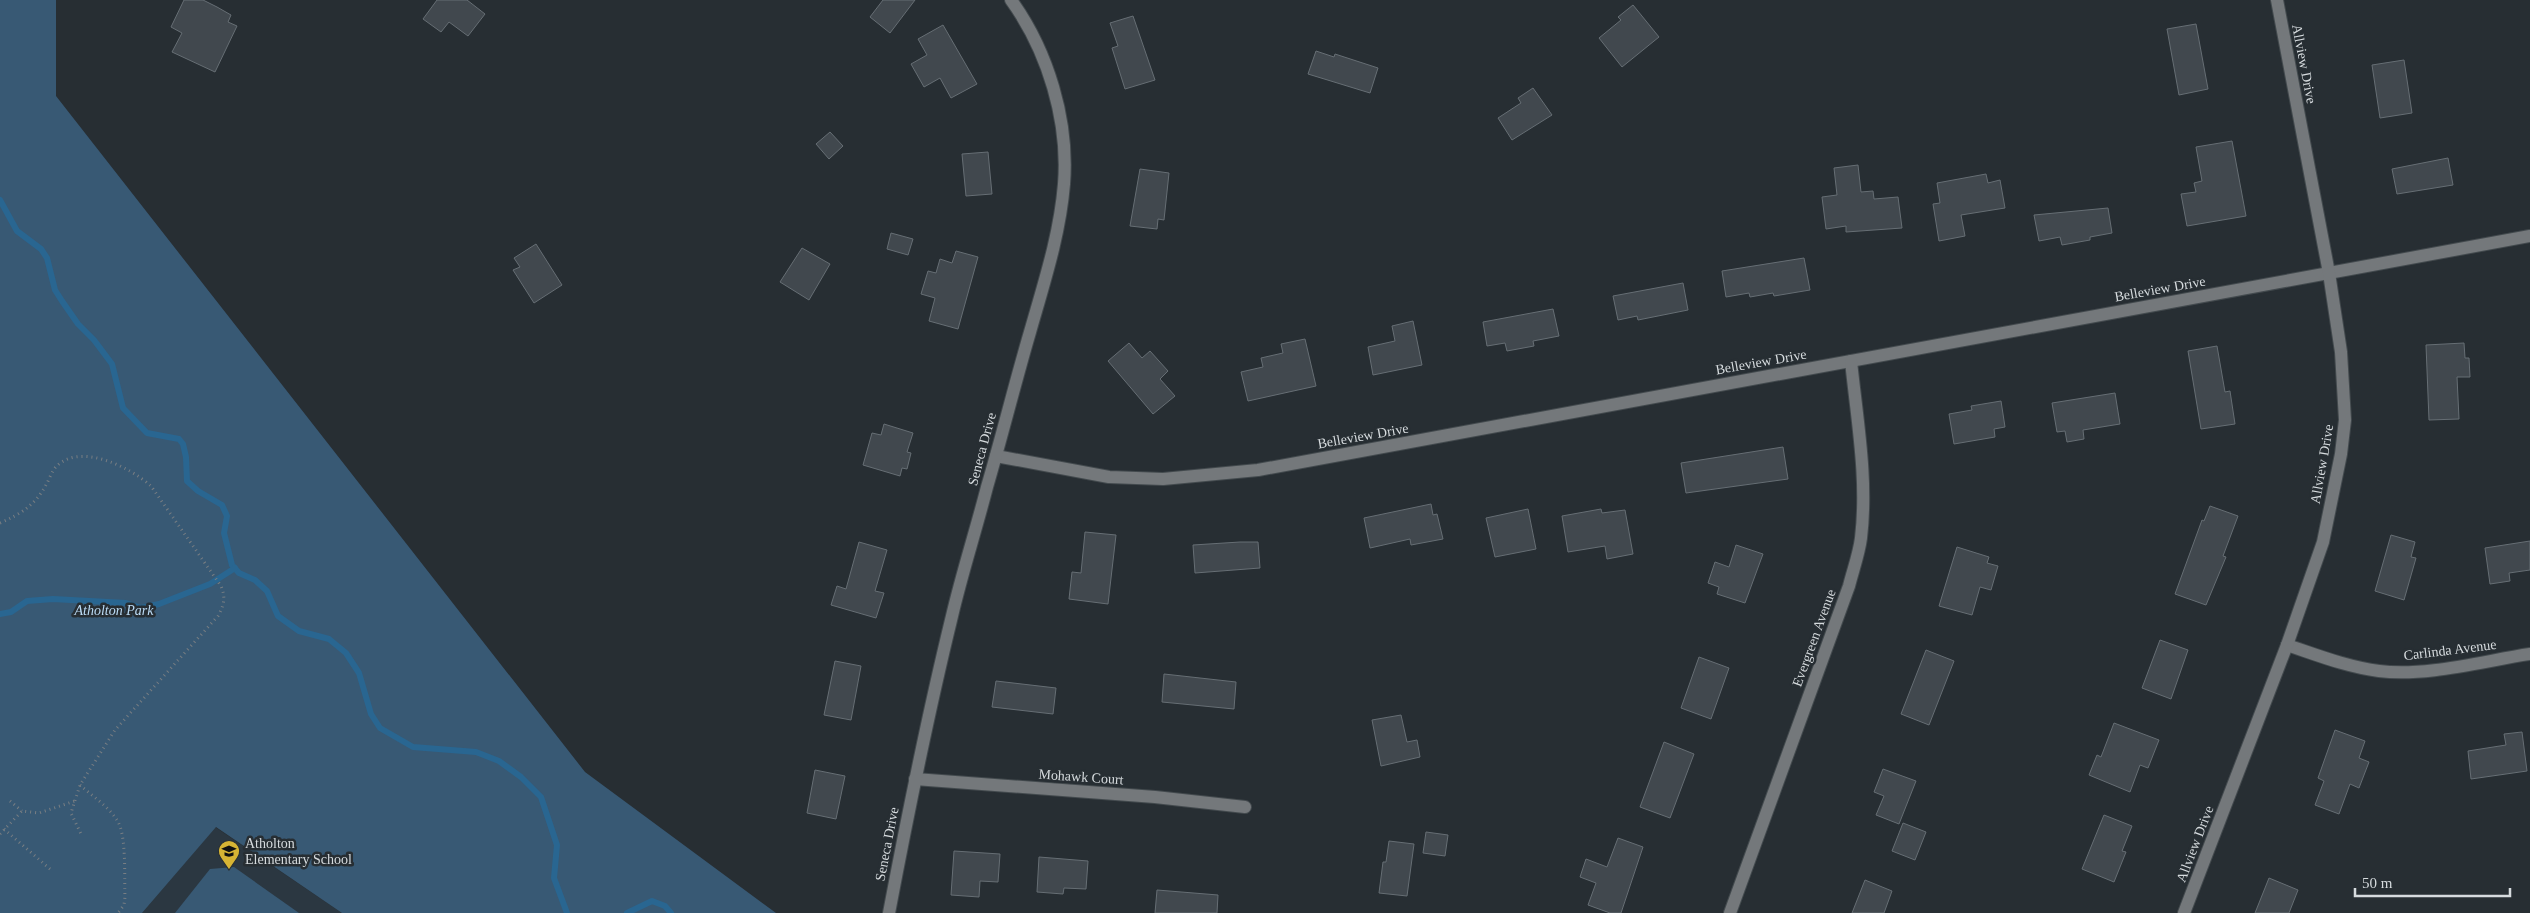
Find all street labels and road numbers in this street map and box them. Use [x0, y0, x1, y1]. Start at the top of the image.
street label: Allview Drive [2289, 23, 2319, 105]
street label: Belleview Drive [2113, 274, 2207, 304]
street label: Belleview Drive [1714, 347, 1808, 377]
street label: Seneca Drive [965, 411, 999, 487]
street label: Belleview Drive [1316, 421, 1410, 451]
street label: Allview Drive [2308, 423, 2336, 505]
street label: Evergreen Avenue [1789, 587, 1839, 689]
street label: Carlinda Avenue [2403, 637, 2497, 663]
street label: Mohawk Court [1038, 767, 1124, 787]
street label: Allview Drive [2174, 804, 2216, 884]
street label: Seneca Drive [872, 806, 902, 882]

